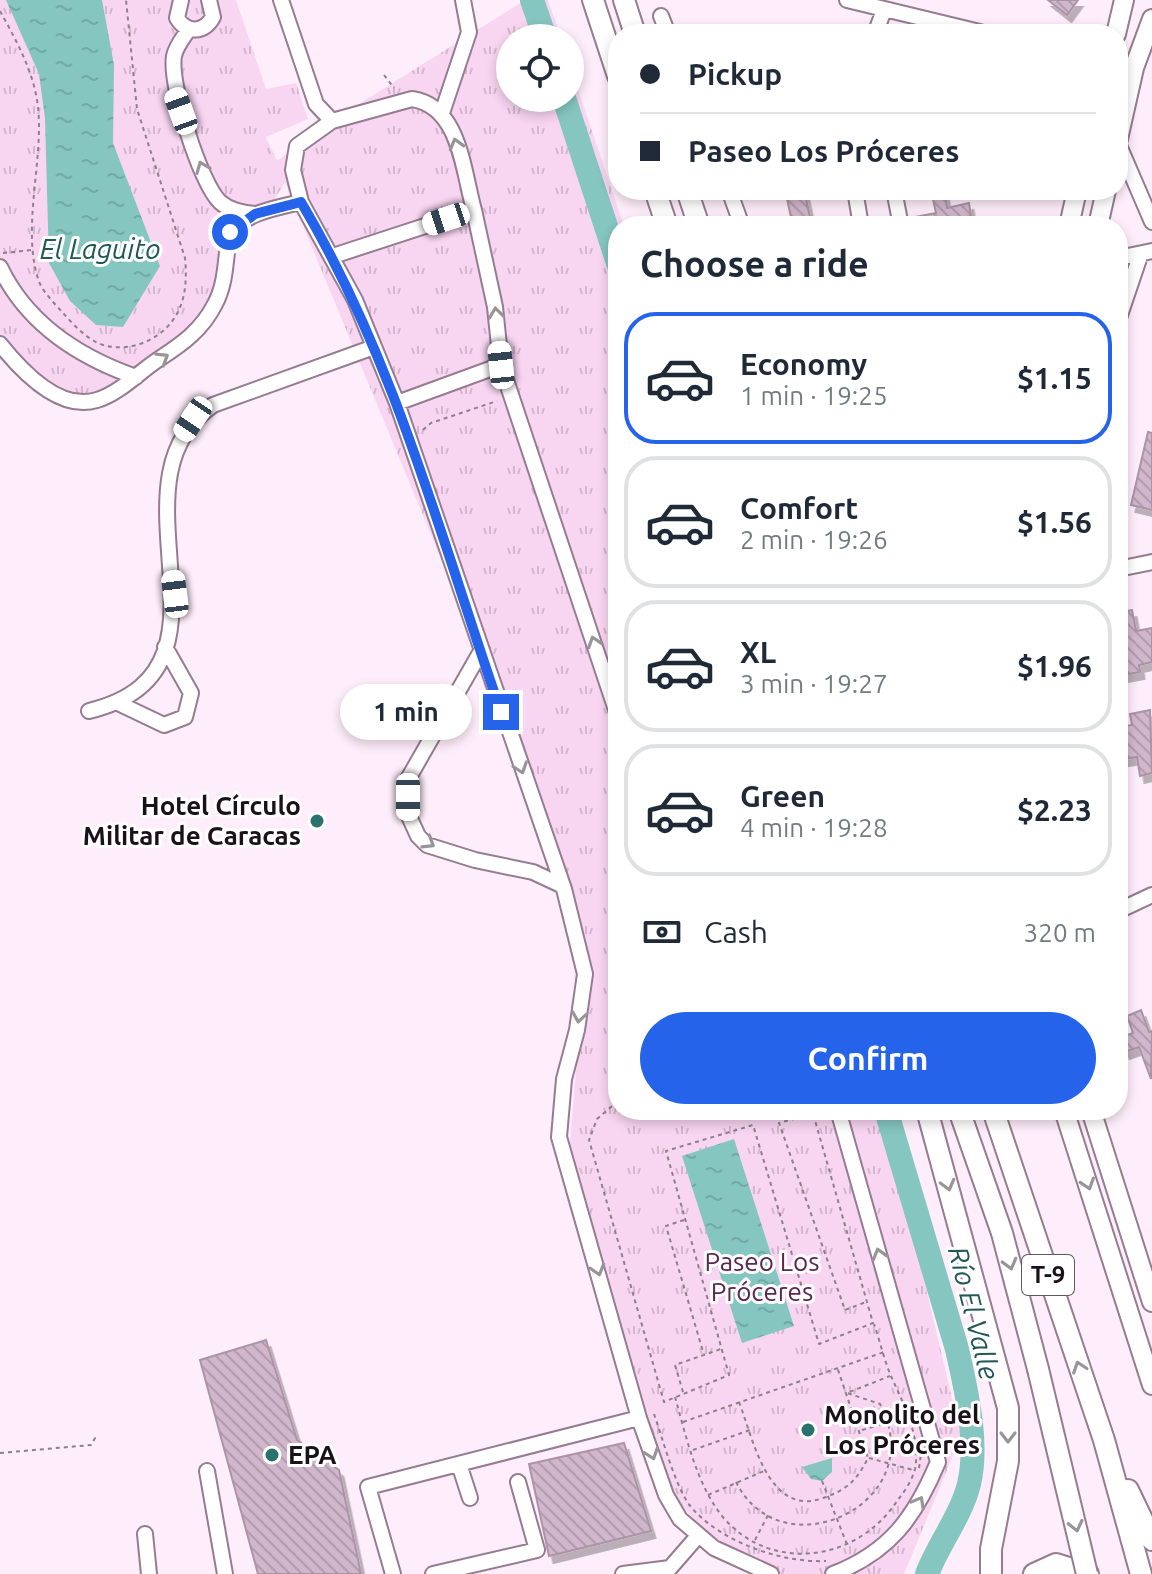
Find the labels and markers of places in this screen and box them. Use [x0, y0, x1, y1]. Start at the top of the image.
place label: Hotel Círculo Militar de Caracas [83, 791, 301, 850]
marker: Hotel Círculo Militar de Caracas [308, 812, 326, 830]
place label: Monolito del Los Próceres [824, 1400, 980, 1459]
marker: Monolito del Los Próceres [799, 1421, 817, 1439]
place label: EPA [288, 1440, 337, 1469]
marker: EPA [263, 1446, 281, 1464]

